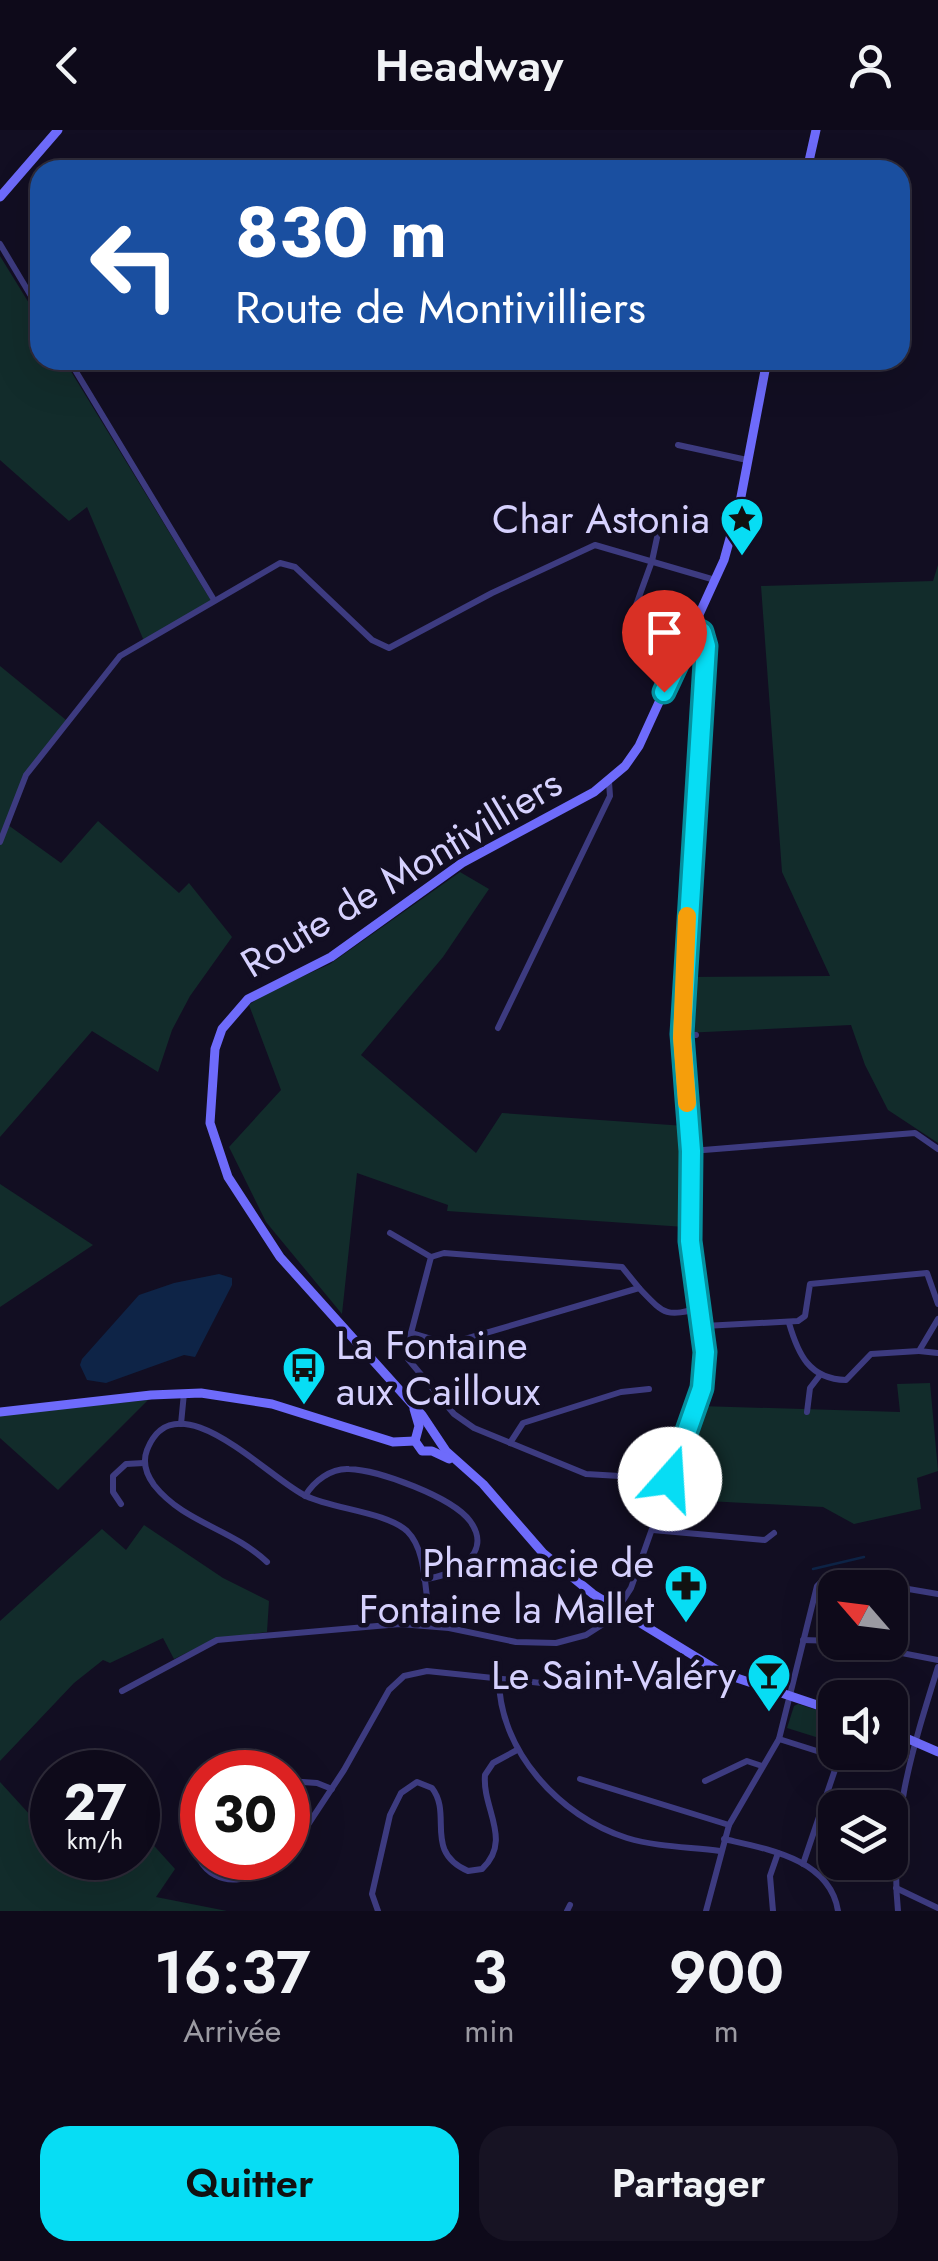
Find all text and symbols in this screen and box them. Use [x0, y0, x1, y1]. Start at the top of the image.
text: Headway [375, 33, 563, 98]
icon: back [40, 38, 95, 93]
icon: person [843, 38, 898, 93]
text: 830 m [235, 182, 447, 283]
icon: left [70, 200, 200, 330]
text: Route de Montivilliers [235, 275, 646, 340]
place label: Char Astonia [492, 490, 710, 548]
place icon: Char Astonia [719, 496, 765, 557]
pin [622, 590, 707, 693]
icon: arrive [637, 605, 692, 660]
street label: Route de Montivilliers [229, 754, 573, 992]
place label: La Fontaine aux Cailloux [336, 1316, 540, 1420]
bus stop icon: La Fontaine aux Cailloux [281, 1345, 327, 1406]
position arrow [618, 1427, 722, 1531]
place label: Pharmacie de Fontaine la Mallet [359, 1534, 654, 1638]
pharmacy icon: Pharmacie de Fontaine la Mallet [663, 1563, 709, 1624]
north arrow [818, 1570, 908, 1660]
map controls [818, 1570, 908, 1880]
place label: Le Saint-Valéry [491, 1646, 736, 1704]
bar icon: Le Saint-Valéry [746, 1652, 792, 1713]
button: sound [818, 1680, 908, 1770]
speed limit sign: 30 [180, 1750, 310, 1880]
text: 27 [64, 1766, 126, 1839]
button: layers [818, 1790, 908, 1880]
text: km/h [67, 1822, 123, 1858]
text: 16:37 [154, 1929, 310, 2016]
text: 3 [471, 1929, 507, 2016]
text: 900 [668, 1929, 784, 2016]
text: Arrivée [183, 2008, 281, 2054]
text: min [464, 2008, 514, 2054]
text: m [714, 2008, 739, 2054]
button: Quitter [40, 2126, 459, 2241]
button: Partager [479, 2126, 898, 2241]

